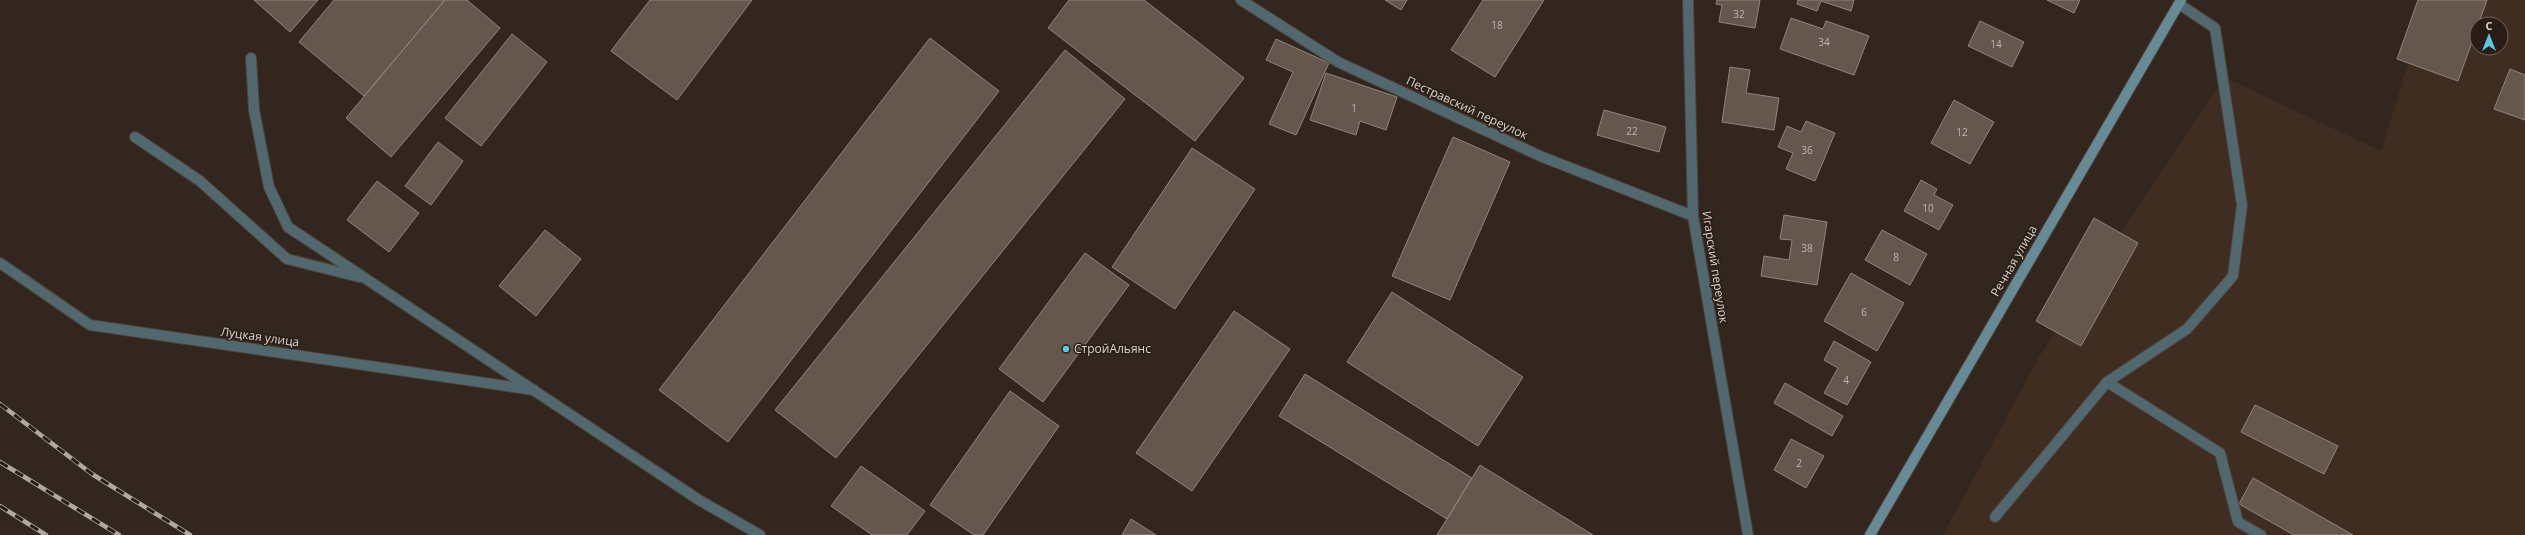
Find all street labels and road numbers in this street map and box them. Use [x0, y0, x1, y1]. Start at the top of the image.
street label: Пестравский переулок [1404, 72, 1532, 144]
street label: Игарский переулок [1698, 210, 1733, 325]
street label: Речная улица [1986, 222, 2041, 300]
street label: Луцкая улица [220, 323, 301, 350]

